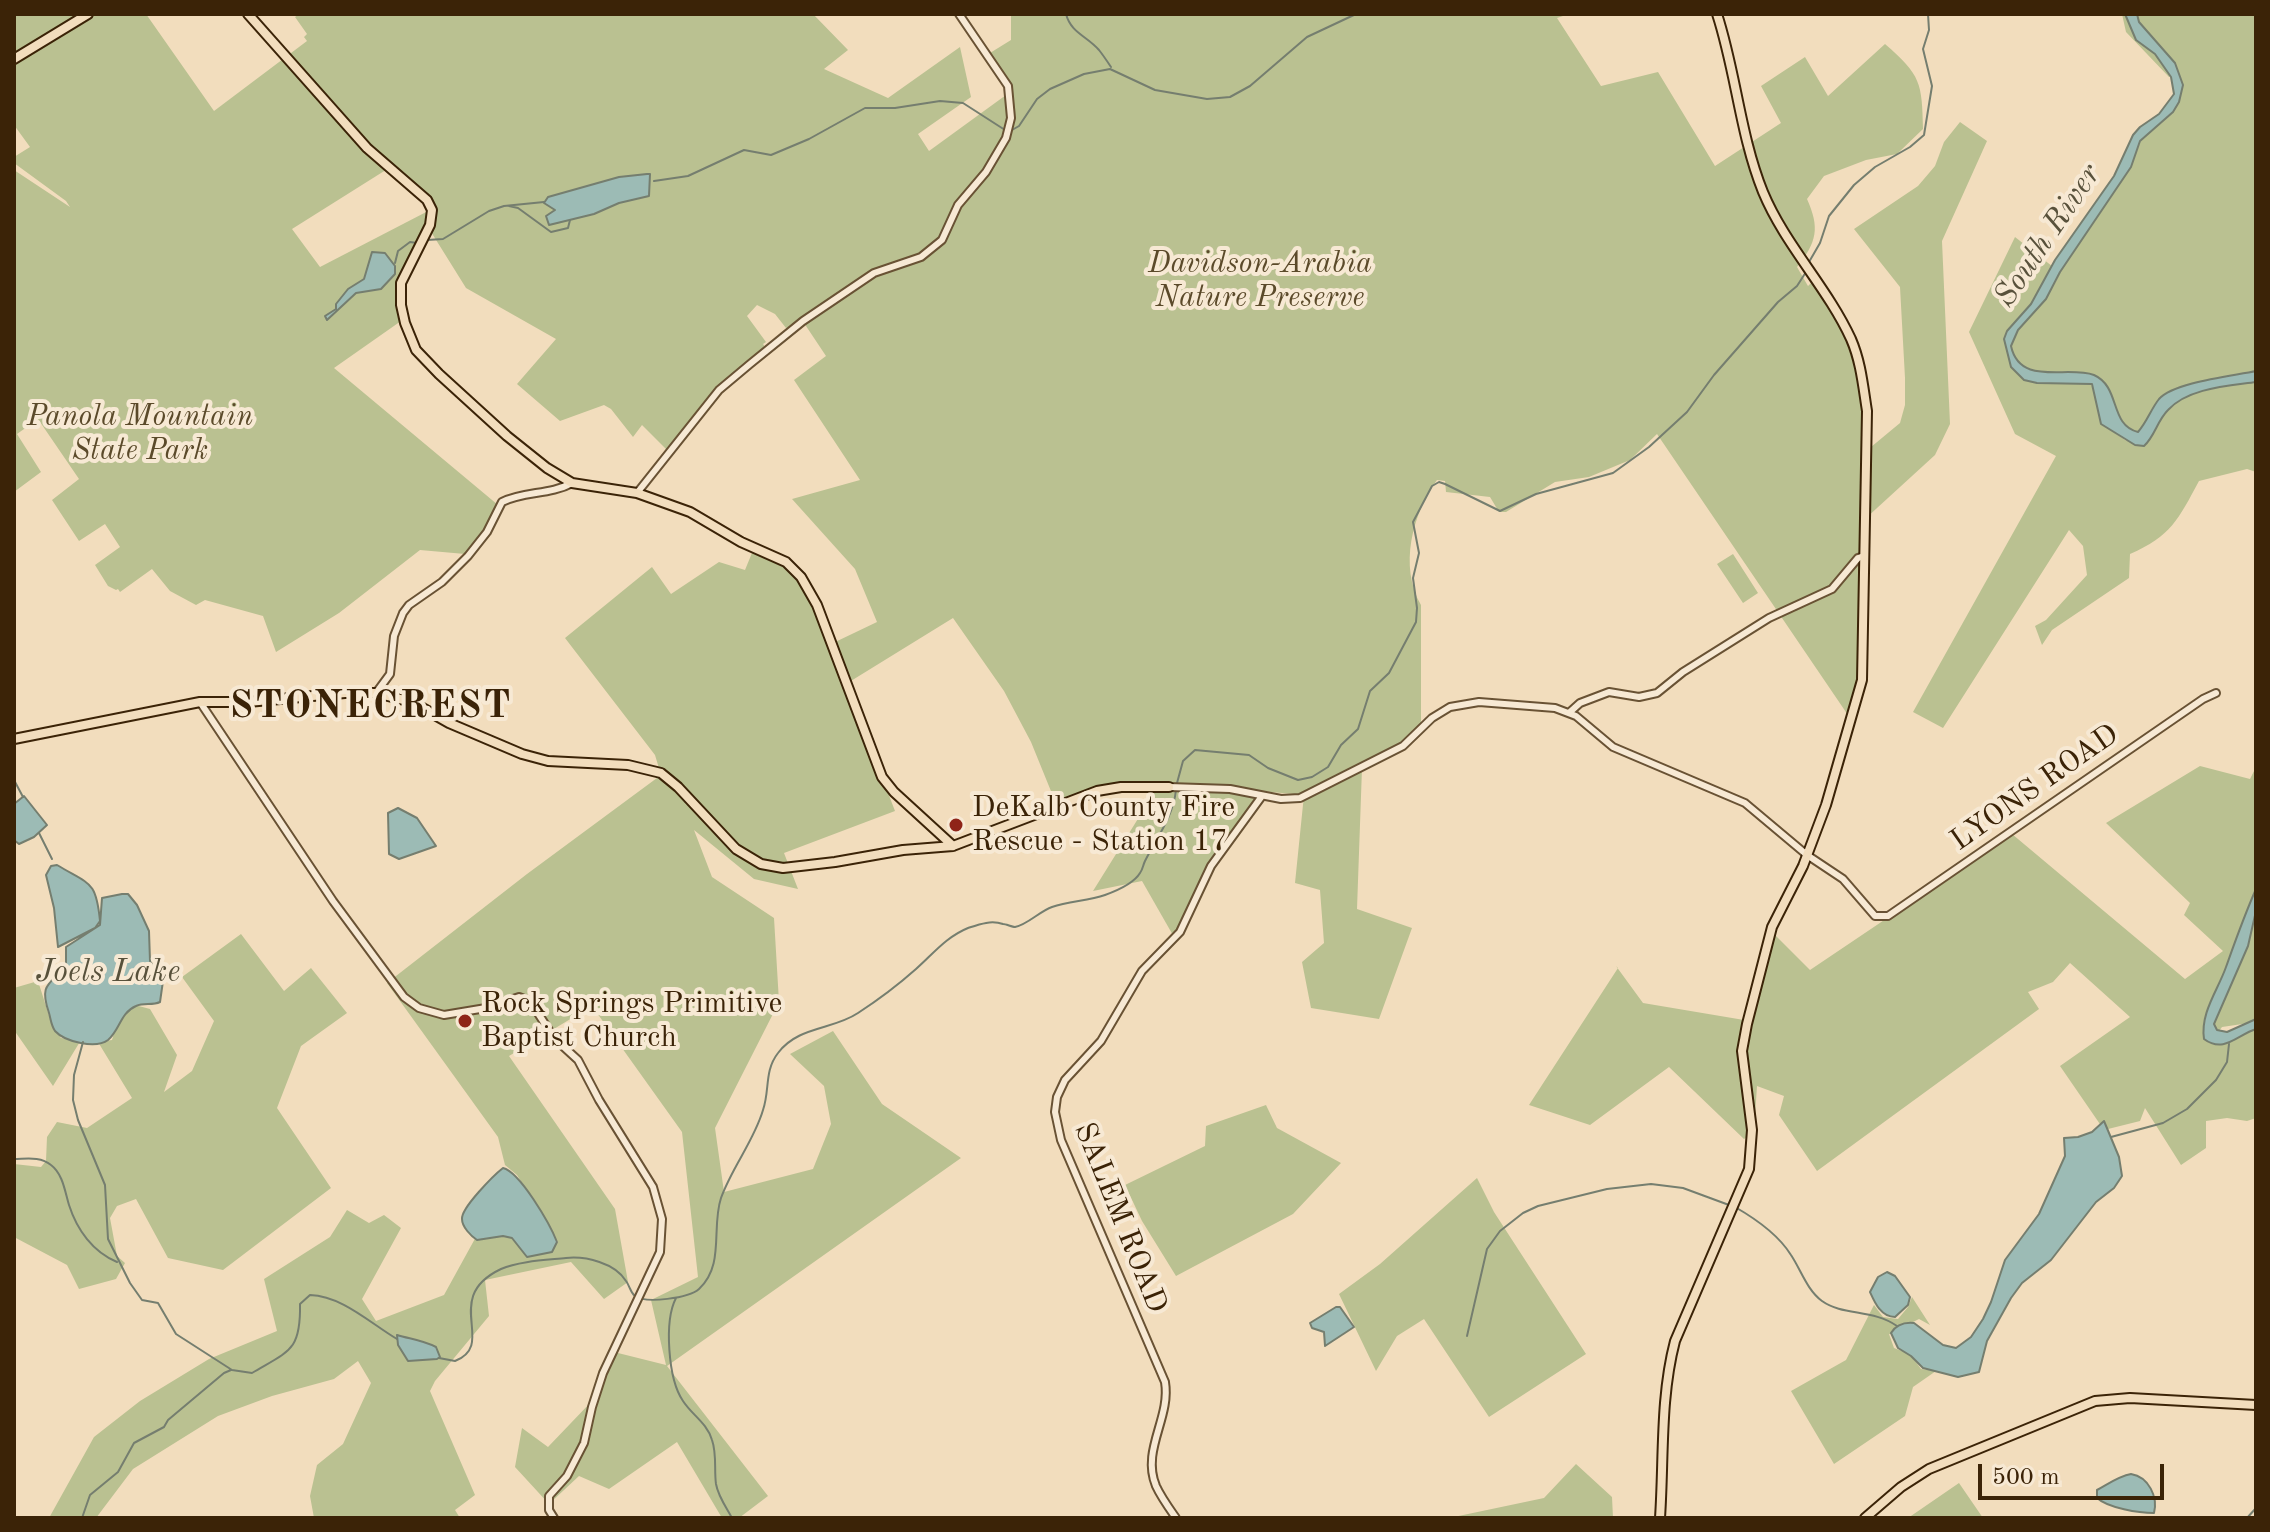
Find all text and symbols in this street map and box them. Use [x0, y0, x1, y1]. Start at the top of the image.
water label: South River [1986, 157, 2110, 315]
park label: Davidson-Arabia Nature Preserve [1148, 246, 1372, 316]
park label: Panola Mountain State Park [27, 399, 253, 470]
district label: STONECREST [230, 684, 512, 730]
street label: LYONS ROAD [1944, 717, 2126, 859]
place label: DeKalb County Fire Rescue - Station 17 [972, 790, 1235, 860]
marker: DeKalb County Fire Rescue - Station 17 [947, 816, 965, 834]
water label: Joels Lake [36, 954, 180, 992]
place label: Rock Springs Primitive Baptist Church [481, 986, 782, 1056]
marker: Rock Springs Primitive Baptist Church [456, 1012, 474, 1030]
street label: SALEM ROAD [1065, 1118, 1175, 1318]
scale bar [1982, 1448, 2168, 1498]
text: 500 m [1992, 1466, 2060, 1490]

